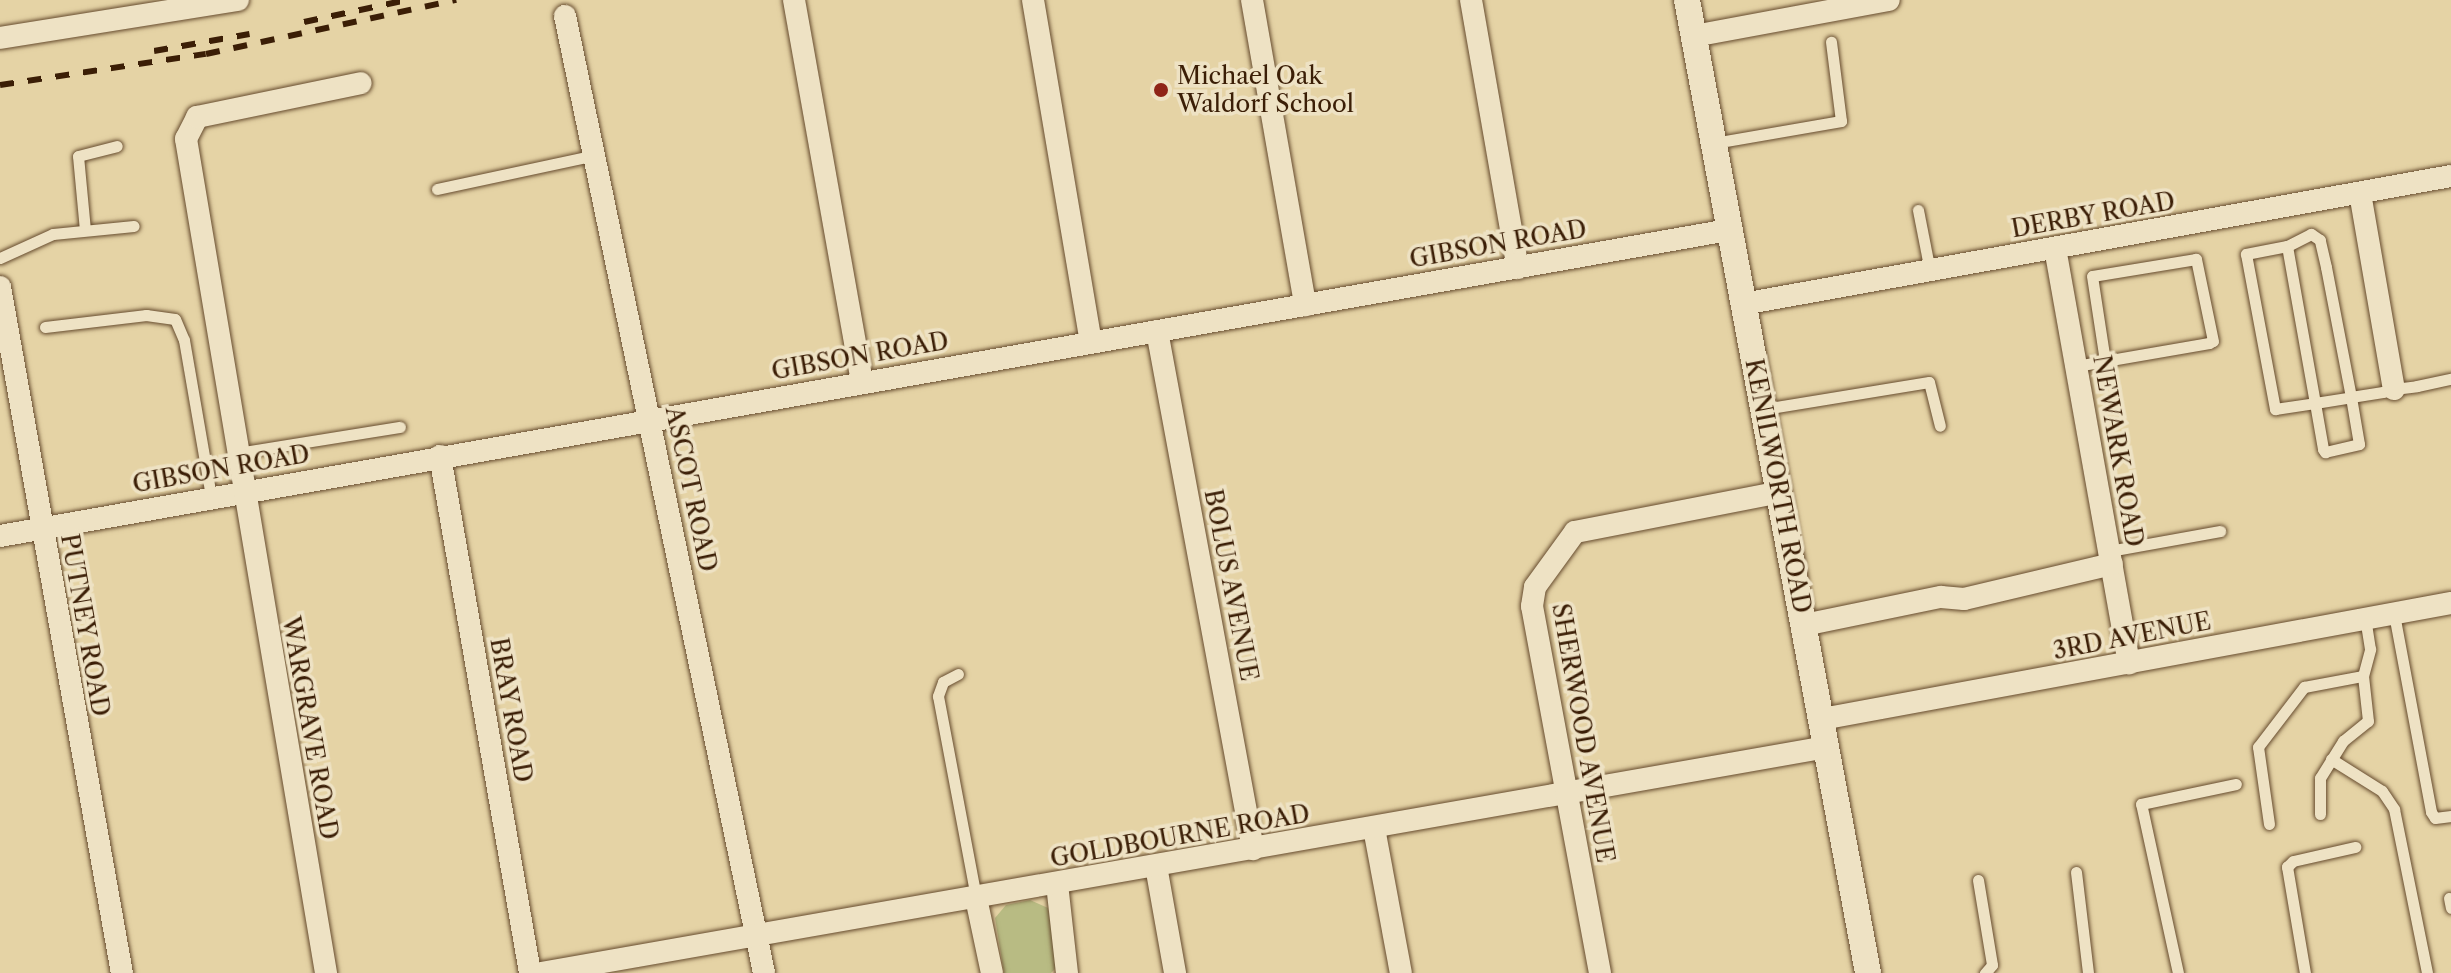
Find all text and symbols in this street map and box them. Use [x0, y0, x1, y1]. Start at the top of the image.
place label: Michael Oak Waldorf School [1177, 62, 1354, 118]
marker: Michael Oak Waldorf School [1152, 81, 1170, 99]
street label: DERBY ROAD [2009, 186, 2177, 244]
street label: GIBSON ROAD [1407, 214, 1589, 274]
street label: GIBSON ROAD [769, 326, 951, 386]
street label: NEWARK ROAD [2087, 353, 2149, 549]
street label: KENILWORTH ROAD [1739, 356, 1817, 616]
street label: ASCOT ROAD [659, 403, 723, 575]
street label: GIBSON ROAD [130, 439, 312, 499]
street label: BOLUS AVENUE [1198, 486, 1264, 684]
street label: PUTNEY ROAD [55, 531, 115, 719]
street label: SHERWOOD AVENUE [1546, 601, 1620, 865]
street label: 3RD AVENUE [2050, 606, 2214, 666]
street label: WARGRAVE ROAD [276, 614, 344, 842]
street label: BRAY ROAD [484, 635, 538, 785]
street label: GOLDBOURNE ROAD [1048, 799, 1312, 873]

